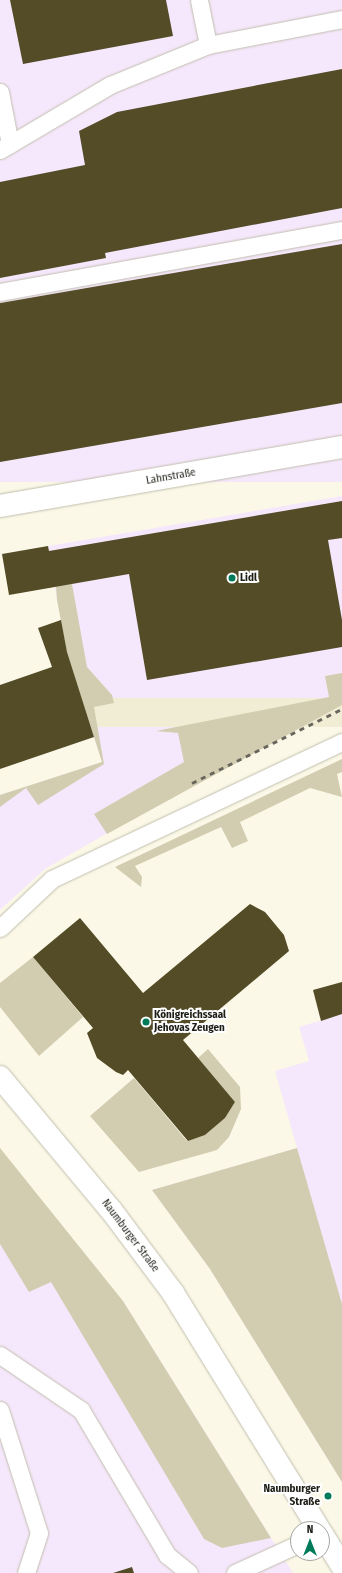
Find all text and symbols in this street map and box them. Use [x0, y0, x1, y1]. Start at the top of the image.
street label: Lahnstraße [145, 466, 197, 488]
place label: Lidl [240, 571, 257, 585]
marker: Lidl [227, 573, 237, 583]
place label: Königreichssaal Jehovas Zeugen [154, 1009, 226, 1035]
marker: Königreichssaal Jehovas Zeugen [141, 1017, 151, 1027]
street label: Naumburger Straße [98, 1197, 162, 1275]
place label: Naumburger Straße [263, 1483, 320, 1509]
marker: Naumburger Straße [323, 1491, 333, 1501]
north arrow [290, 1521, 330, 1561]
text: N [307, 1523, 313, 1536]

